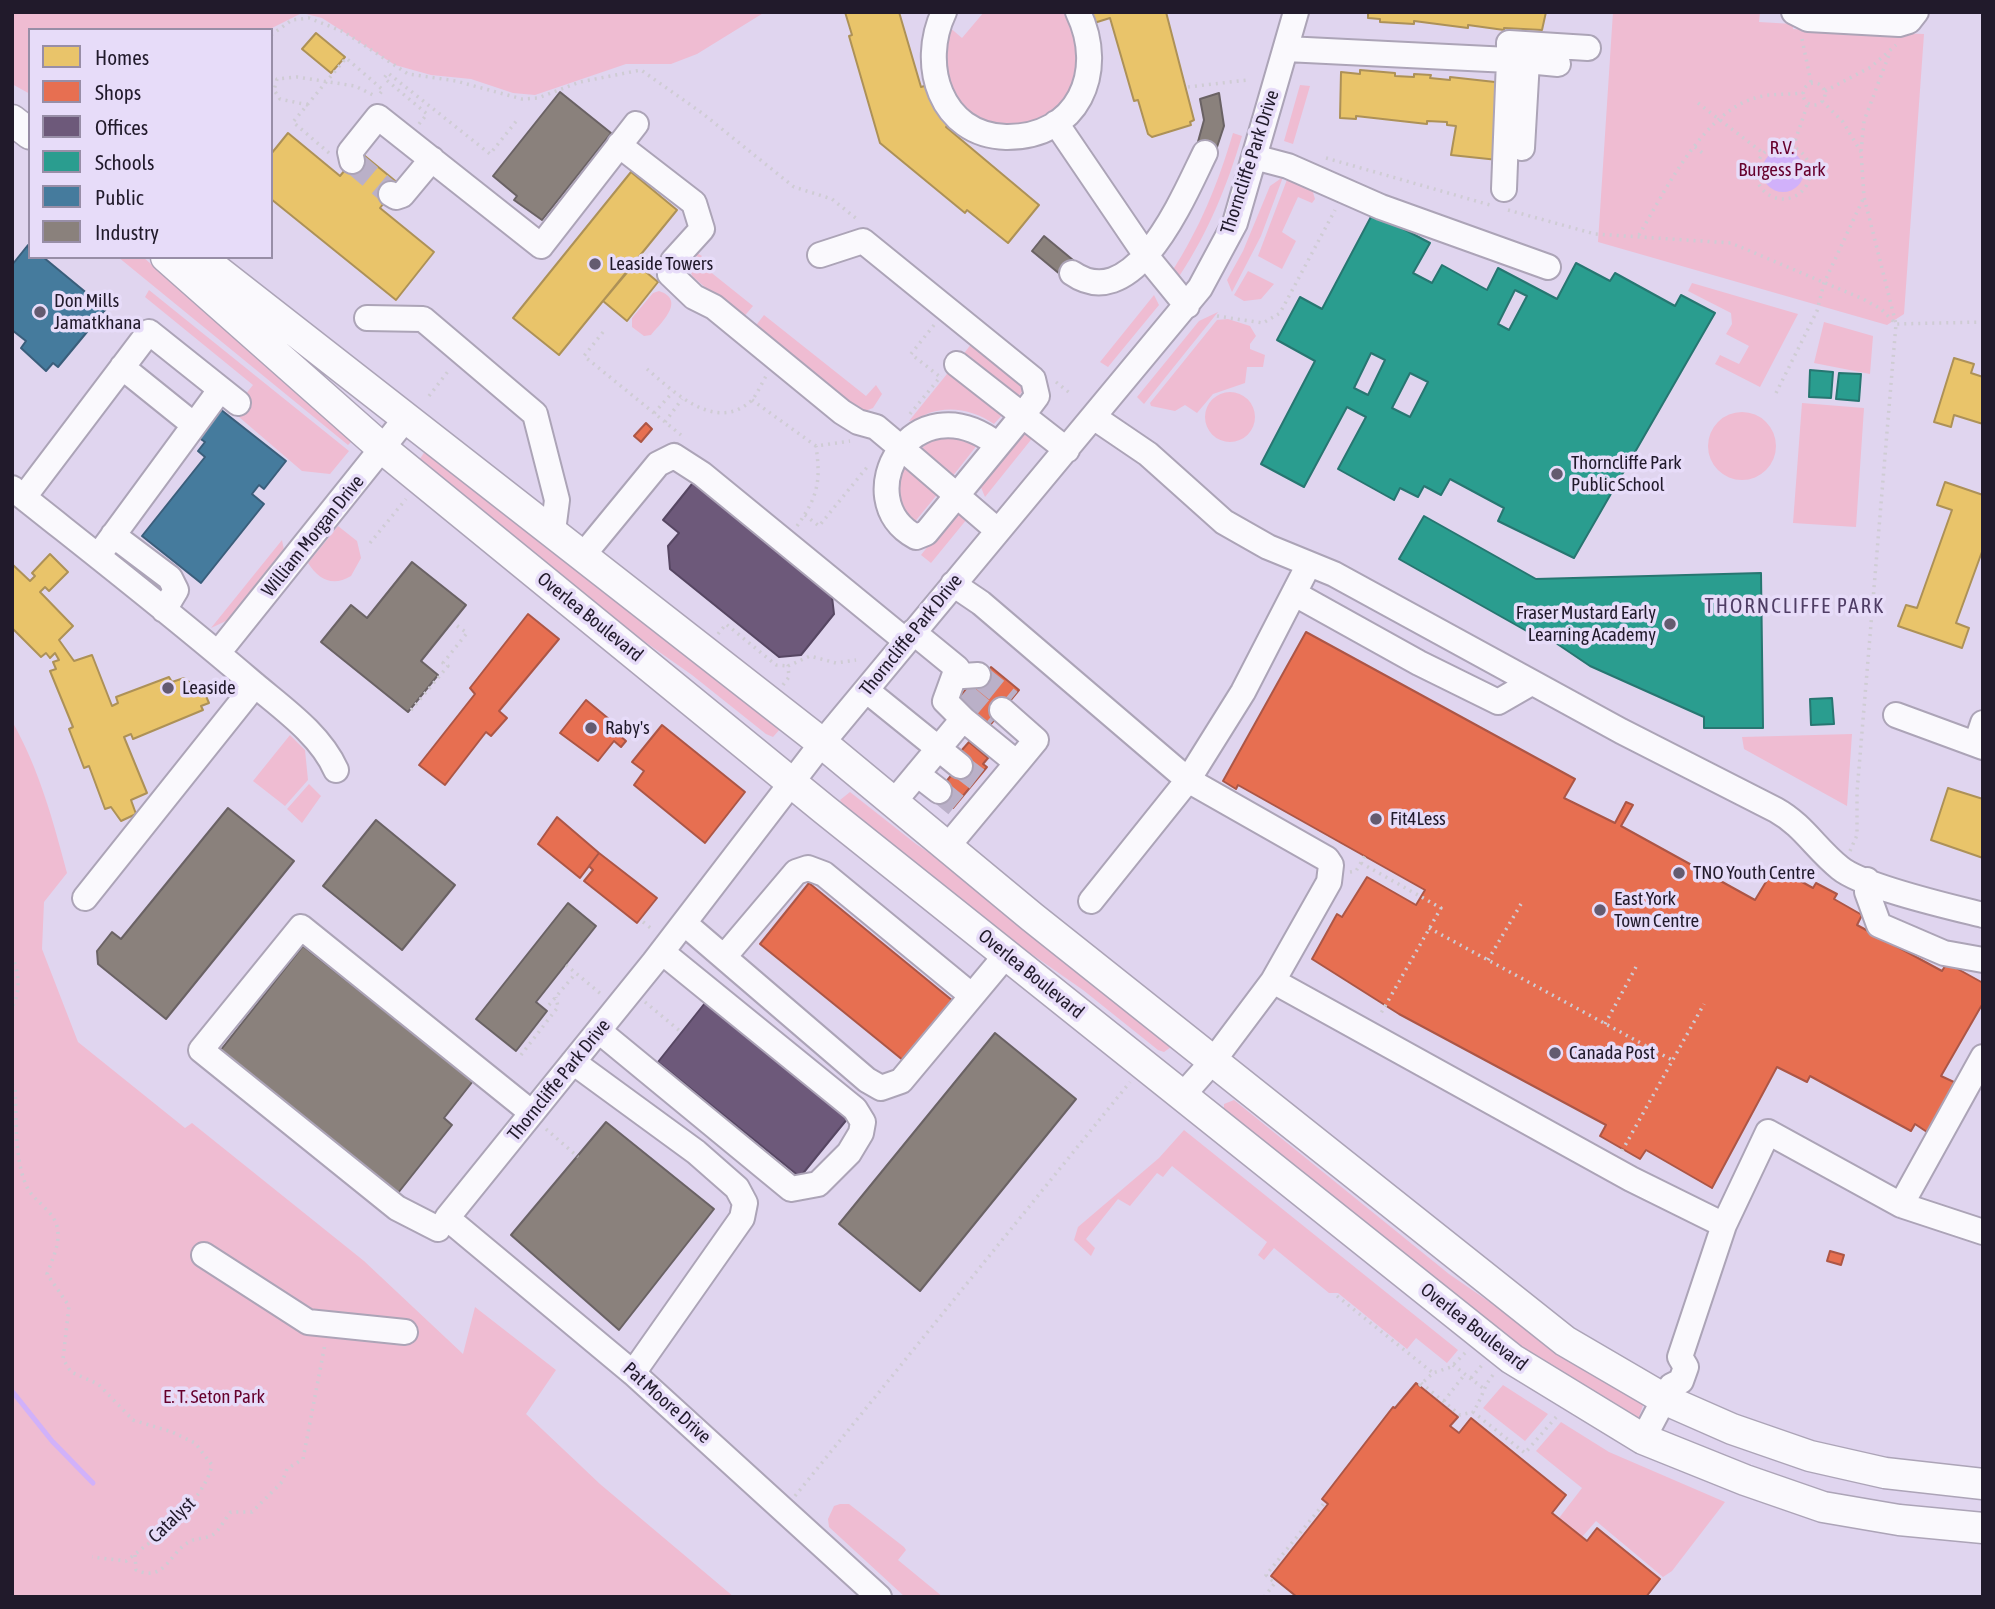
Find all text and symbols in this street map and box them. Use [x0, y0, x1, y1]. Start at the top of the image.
legend [28, 28, 273, 259]
text: Homes [95, 45, 149, 69]
text: Shops [95, 80, 141, 104]
street label: Thorncliffe Park Drive [1216, 87, 1284, 237]
text: Offices [95, 115, 148, 139]
park label: R.V. Burgess Park [1738, 137, 1826, 181]
text: Schools [95, 150, 155, 174]
text: Public [95, 185, 144, 209]
text: Industry [95, 220, 159, 244]
place label: Leaside Towers [609, 253, 713, 275]
marker: Leaside Towers [587, 256, 603, 272]
place label: Don Mills Jamatkhana [54, 290, 141, 334]
marker: Don Mills Jamatkhana [32, 304, 48, 320]
place label: Thorncliffe Park Public School [1571, 452, 1682, 496]
marker: Thorncliffe Park Public School [1549, 466, 1565, 482]
street label: William Morgan Drive [257, 471, 369, 601]
street label: Overlea Boulevard [533, 567, 647, 667]
street label: Thorncliffe Park Drive [855, 570, 967, 700]
district label: THORNCLIFFE PARK [1707, 593, 1883, 619]
place label: Fraser Mustard Early Learning Academy [1516, 602, 1656, 646]
marker: Fraser Mustard Early Learning Academy [1662, 616, 1678, 632]
place label: Leaside [182, 677, 236, 699]
marker: Leaside [160, 680, 176, 696]
place label: Raby's [605, 717, 650, 739]
marker: Raby's [583, 720, 599, 736]
place label: Fit4Less [1390, 808, 1446, 830]
marker: Fit4Less [1368, 811, 1384, 827]
place label: TNO Youth Centre [1693, 862, 1815, 884]
marker: TNO Youth Centre [1671, 865, 1687, 881]
place label: East York Town Centre [1614, 888, 1699, 932]
marker: East York Town Centre [1592, 902, 1608, 918]
street label: Overlea Boulevard [974, 924, 1088, 1024]
street label: Thorncliffe Park Drive [503, 1015, 615, 1145]
place label: Canada Post [1569, 1042, 1655, 1064]
marker: Canada Post [1547, 1045, 1563, 1061]
street label: Overlea Boulevard [1416, 1278, 1532, 1376]
street label: Pat Moore Drive [618, 1358, 716, 1448]
park label: E. T. Seton Park [163, 1386, 265, 1408]
street label: Catalyst [144, 1492, 200, 1548]

